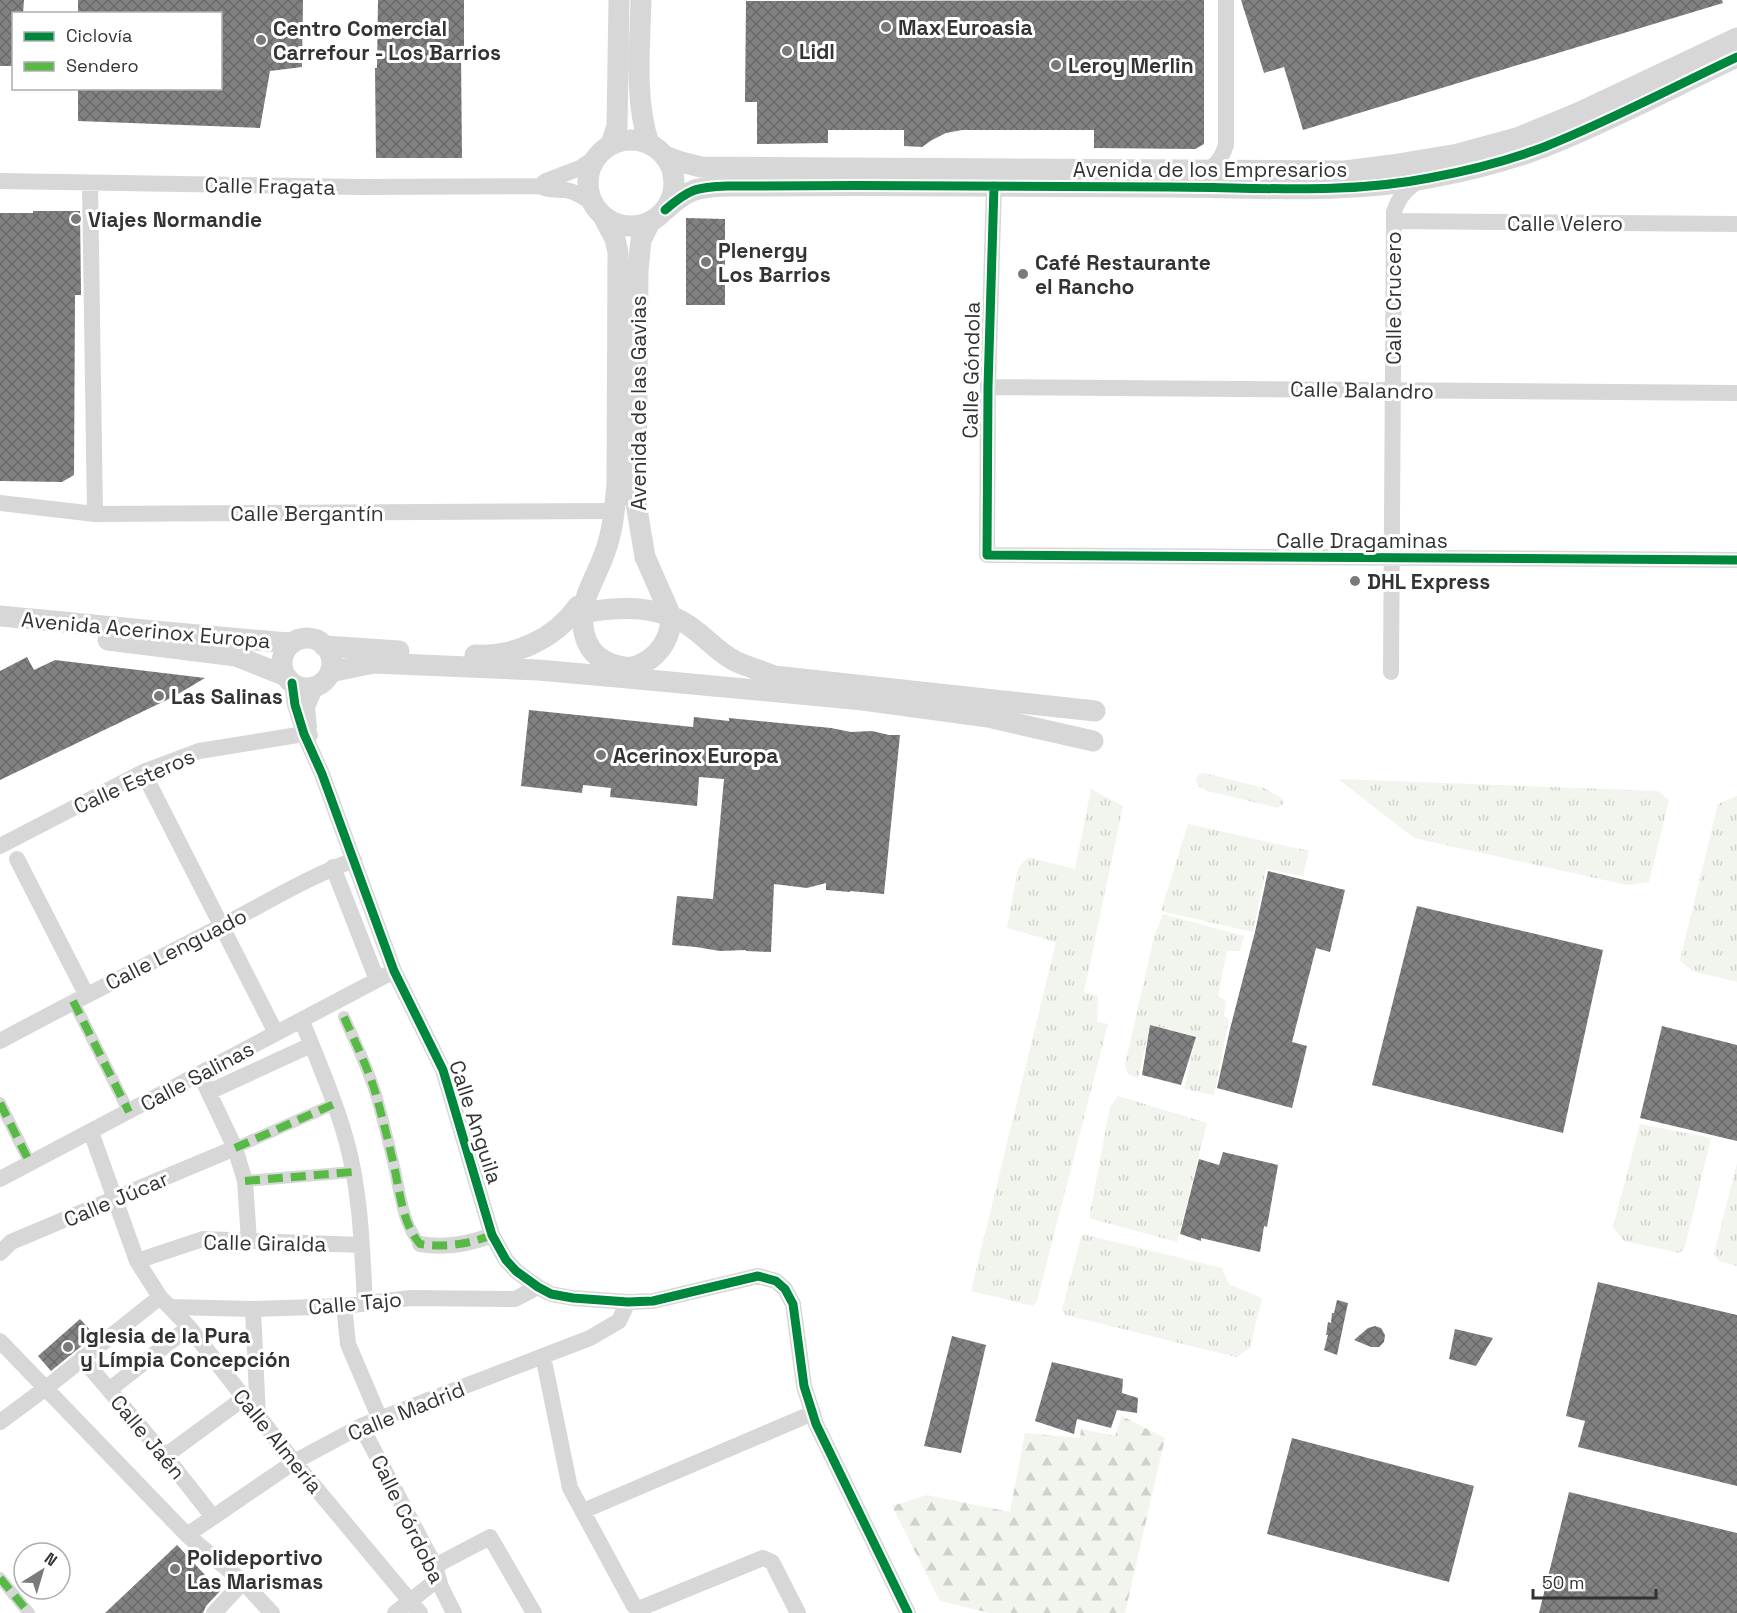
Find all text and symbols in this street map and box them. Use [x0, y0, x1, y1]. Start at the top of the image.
legend [12, 12, 222, 90]
place label: Max Euroasia [898, 14, 1033, 41]
place label: Centro Comercial Carrefour - Los Barrios [273, 15, 501, 66]
marker: Max Euroasia [879, 20, 893, 34]
text: Ciclovía [66, 24, 132, 47]
marker: Centro Comercial Carrefour - Los Barrios [254, 33, 268, 47]
place label: Lidl [799, 38, 835, 65]
marker: Lidl [780, 44, 794, 58]
place label: Leroy Merlin [1068, 52, 1194, 79]
text: Sendero [66, 54, 139, 77]
marker: Leroy Merlin [1049, 58, 1063, 72]
street label: Avenida de los Empresarios [1073, 156, 1347, 183]
street label: Calle Fragata [204, 171, 336, 201]
place label: Viajes Normandie [88, 206, 262, 233]
street label: Calle Velero [1507, 210, 1623, 237]
marker: Viajes Normandie [69, 212, 83, 226]
street label: Calle Crucero [1380, 231, 1407, 365]
place label: Plenergy Los Barrios [718, 237, 831, 288]
place label: Café Restaurante el Rancho [1035, 249, 1211, 300]
marker: Plenergy Los Barrios [699, 255, 713, 269]
marker: Café Restaurante el Rancho [1016, 267, 1030, 281]
street label: Avenida de las Gavias [625, 295, 652, 511]
street label: Calle Góndola [956, 301, 986, 439]
street label: Calle Balandro [1290, 375, 1434, 405]
street label: Calle Bergantín [230, 500, 384, 527]
street label: Calle Dragaminas [1276, 527, 1448, 554]
place label: DHL Express [1367, 568, 1490, 595]
marker: DHL Express [1348, 574, 1362, 588]
street label: Avenida Acerinox Europa [20, 606, 272, 654]
place label: Las Salinas [171, 683, 283, 710]
marker: Las Salinas [152, 689, 166, 703]
street label: Calle Esteros [69, 742, 199, 820]
place label: Acerinox Europa [613, 742, 778, 769]
marker: Acerinox Europa [594, 748, 608, 762]
street label: Calle Lenguado [101, 902, 251, 996]
street label: Calle Salinas [136, 1035, 258, 1117]
street label: Calle Anguila [443, 1057, 509, 1187]
street label: Calle Júcar [60, 1165, 172, 1233]
street label: Calle Giralda [203, 1228, 327, 1258]
street label: Calle Tajo [307, 1285, 403, 1321]
place label: Iglesia de la Pura y Límpia Concepción [80, 1322, 290, 1373]
marker: Iglesia de la Pura y Límpia Concepción [61, 1340, 75, 1354]
street label: Calle Madrid [344, 1375, 468, 1447]
street label: Calle Almería [227, 1383, 329, 1499]
street label: Calle Jaén [105, 1389, 191, 1485]
street label: Calle Córdoba [365, 1450, 451, 1588]
north arrow [12, 1541, 72, 1601]
place label: Polideportivo Las Marismas [187, 1544, 323, 1595]
text: N [40, 1548, 61, 1571]
marker: Polideportivo Las Marismas [168, 1562, 182, 1576]
scale bar [1533, 1562, 1656, 1600]
text: 50 m [1542, 1571, 1584, 1594]

